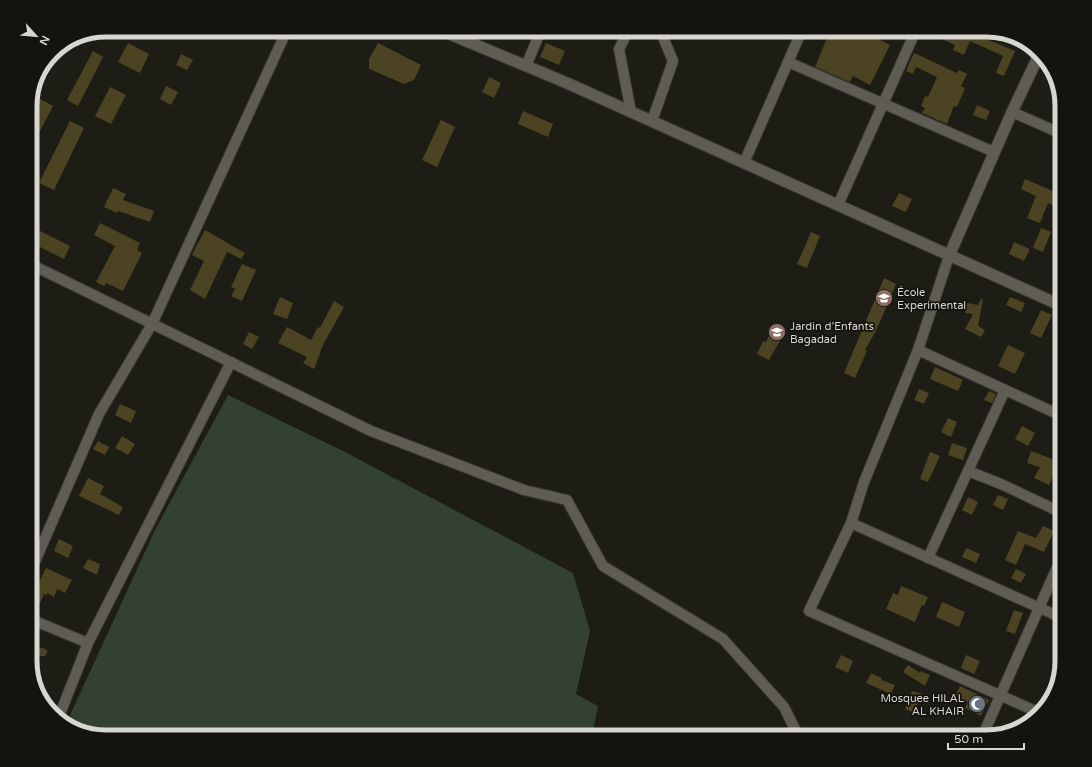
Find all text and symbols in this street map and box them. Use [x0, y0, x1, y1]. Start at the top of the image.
north arrow [16, 16, 56, 56]
text: N [37, 33, 52, 47]
place label: École Experimental [897, 285, 966, 312]
school or university icon: École Experimental [874, 288, 894, 308]
place label: Jardin d’Enfants Bagadad [790, 320, 874, 346]
school or university icon: Jardin d’Enfants Bagadad [767, 322, 787, 342]
place label: Mosquee HILAL AL KHAIR [881, 692, 965, 718]
mosque icon: Mosquee HILAL AL KHAIR [967, 694, 987, 714]
scale bar [948, 725, 1024, 751]
text: 50 m [954, 732, 983, 746]

